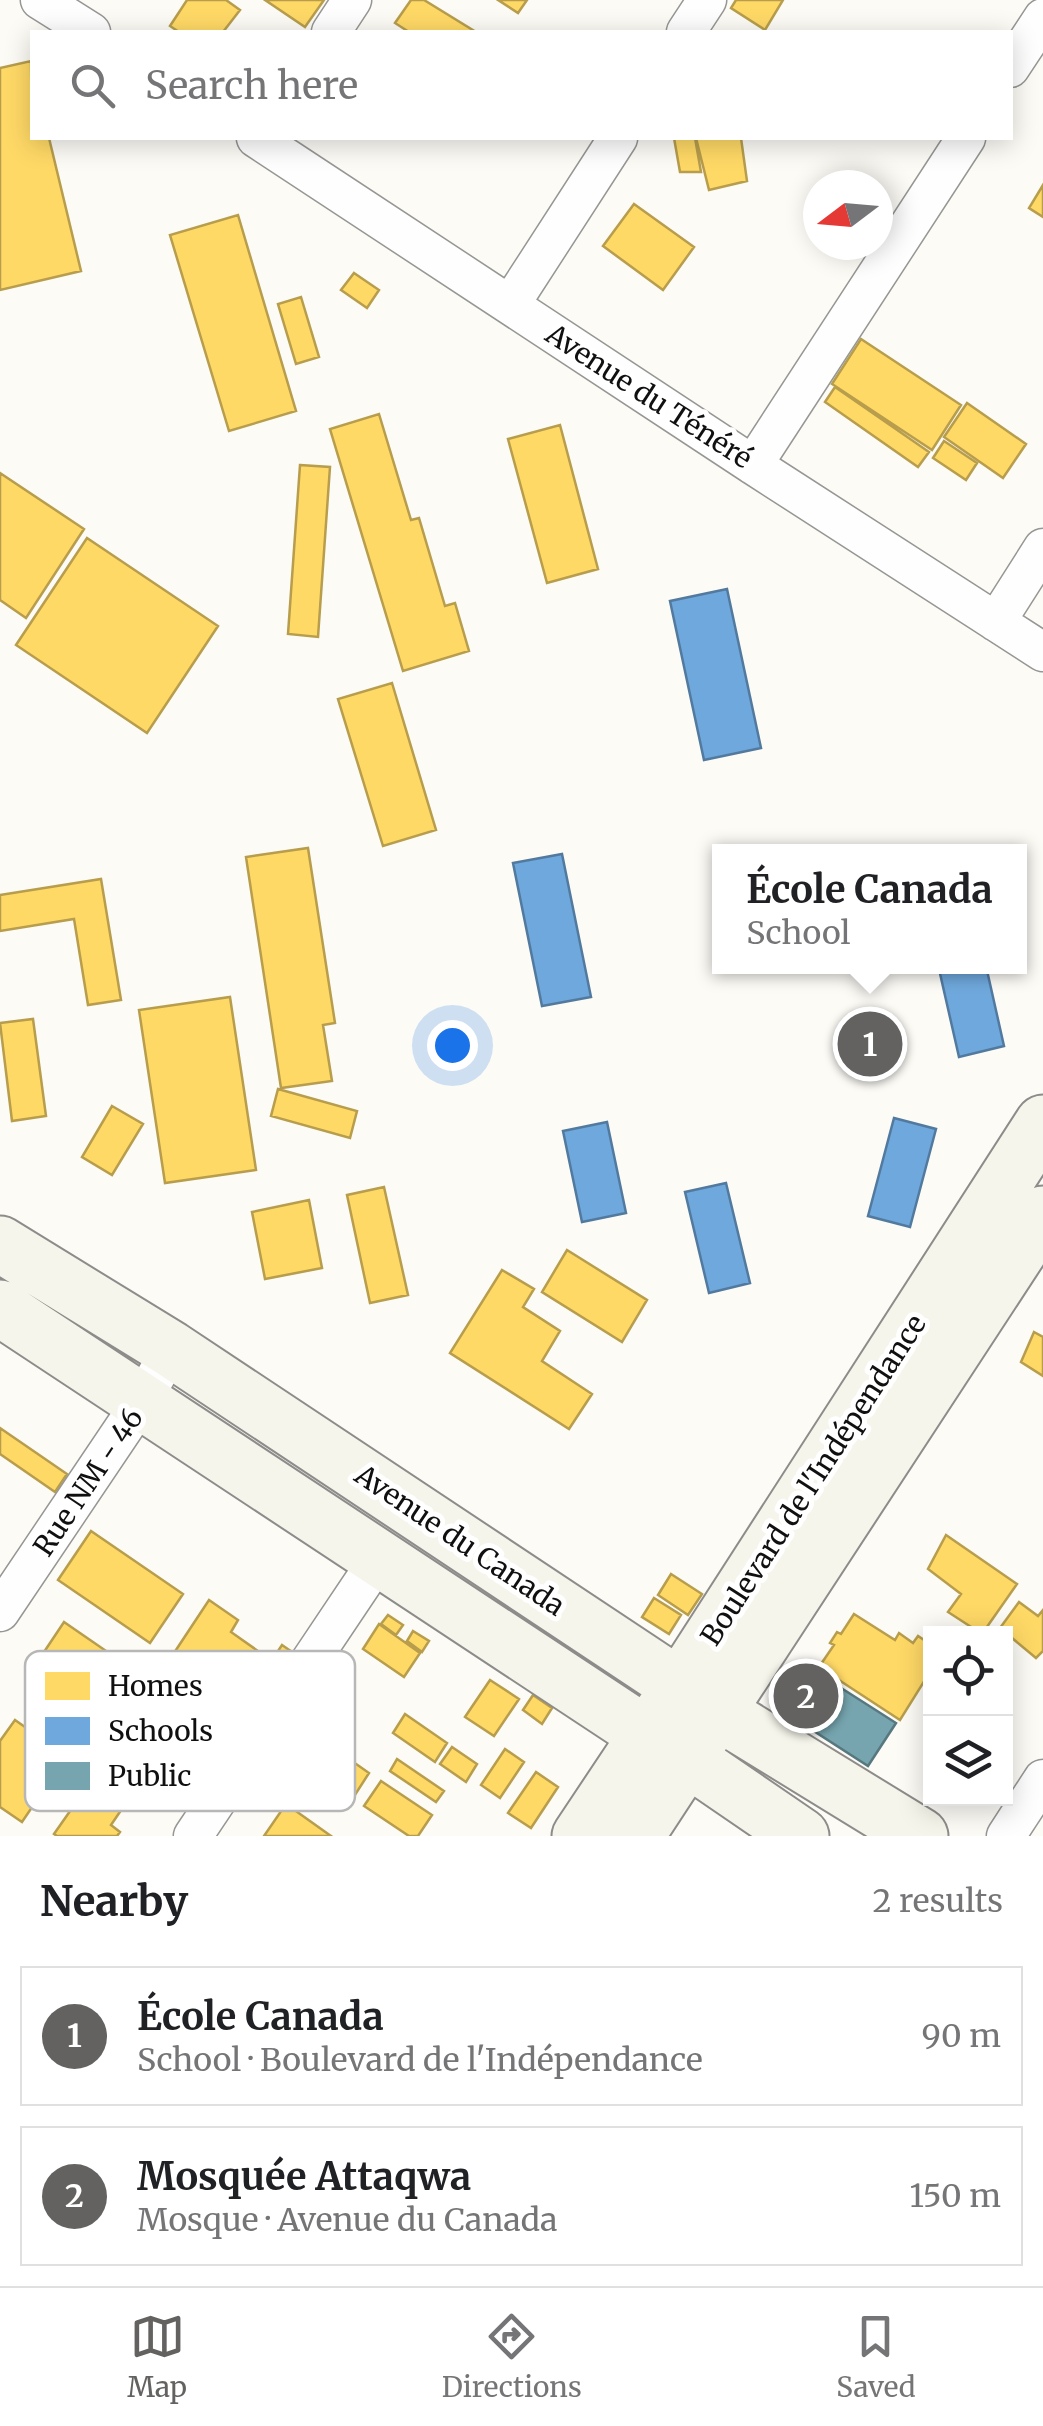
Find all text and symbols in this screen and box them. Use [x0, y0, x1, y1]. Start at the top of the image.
search box [30, 30, 1013, 140]
icon: search [65, 58, 120, 113]
text: Search here [145, 62, 358, 109]
north arrow [803, 170, 893, 260]
street label: Avenue du Ténéré [538, 315, 759, 476]
popup [712, 844, 1027, 974]
text: École Canada [746, 866, 993, 913]
text: School [746, 913, 850, 953]
pin: 1 [838, 1006, 902, 1082]
your location [427, 1020, 478, 1071]
street label: Boulevard de l'Indépendance [692, 1308, 934, 1652]
street label: Rue NM - 46 [25, 1401, 151, 1563]
street label: Avenue du Canada [347, 1456, 572, 1623]
map controls [923, 1626, 1013, 1806]
button: locate [923, 1626, 1013, 1716]
legend [25, 1651, 355, 1811]
pin: 2 [774, 1658, 838, 1734]
text: Homes [108, 1668, 203, 1704]
text: Schools [108, 1713, 213, 1749]
button: layers [923, 1716, 1013, 1806]
text: Public [108, 1758, 191, 1794]
text: Nearby [40, 1875, 188, 1927]
text: 2 results [872, 1881, 1003, 1921]
text: École Canada [137, 1993, 384, 2040]
text: 1 [67, 2016, 82, 2056]
text: 90 m [922, 2016, 1001, 2056]
text: School · Boulevard de l'Indépendance [137, 2040, 703, 2080]
text: Mosquée Attaqwa [137, 2153, 471, 2200]
text: 2 [65, 2176, 84, 2216]
text: 150 m [909, 2176, 1001, 2216]
text: Mosque · Avenue du Canada [137, 2200, 557, 2240]
tab: Map [127, 2309, 187, 2405]
tab: Directions [442, 2309, 582, 2405]
tab: Saved [836, 2309, 916, 2405]

